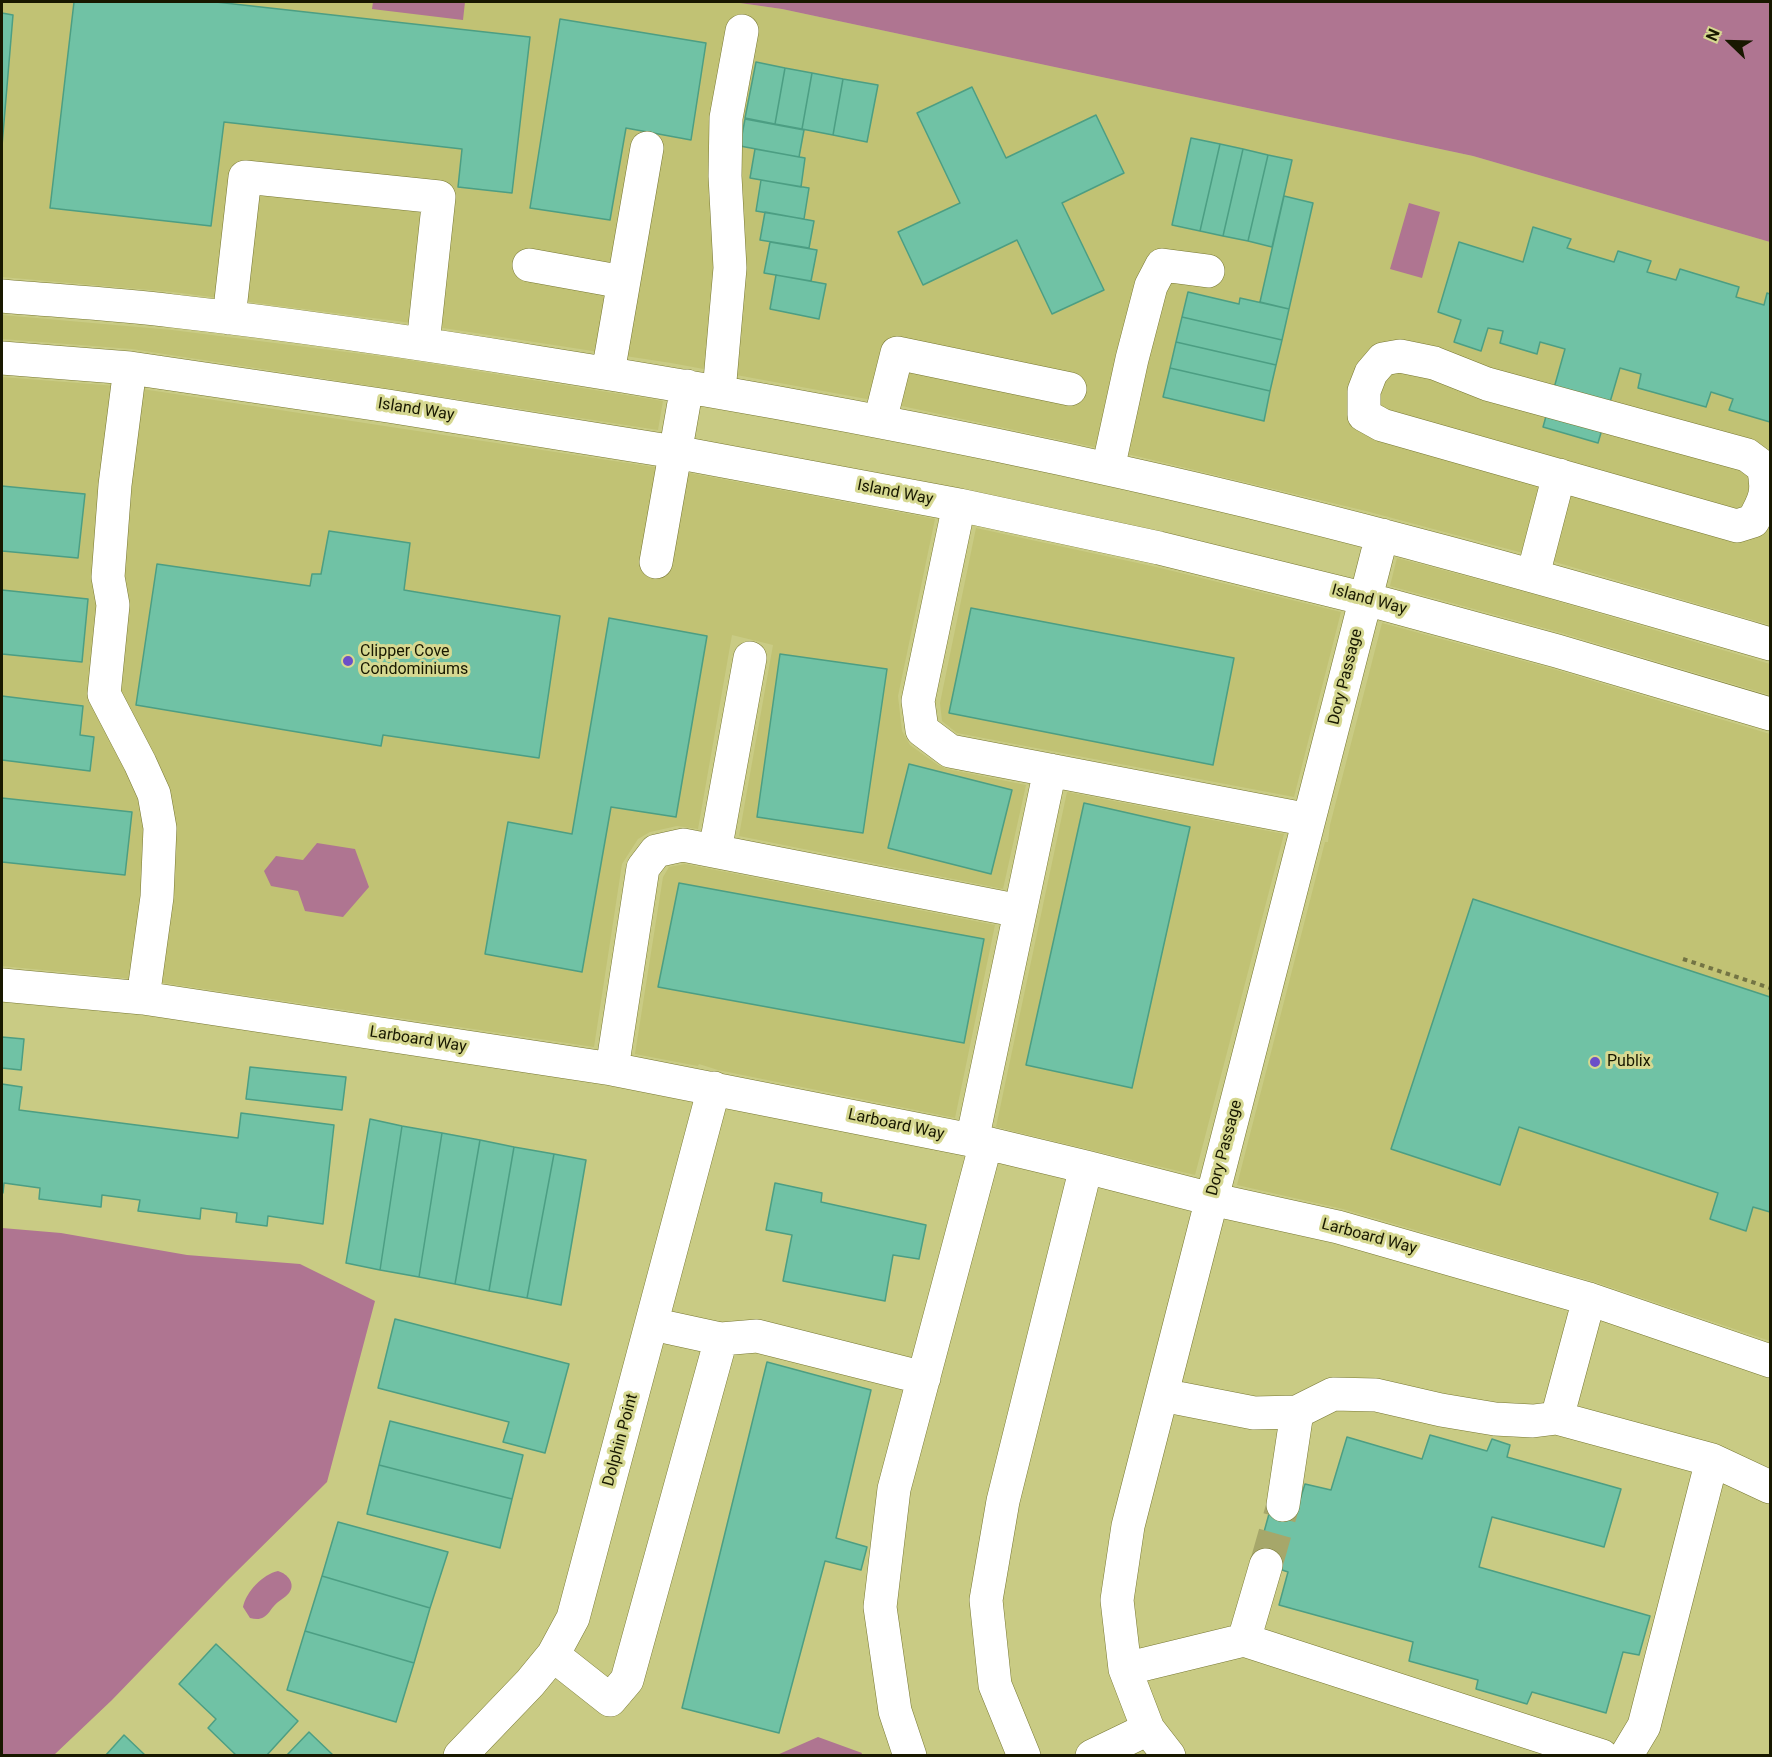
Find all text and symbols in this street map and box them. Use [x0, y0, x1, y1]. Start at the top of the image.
north arrow [1700, 12, 1760, 72]
text: N [1702, 26, 1724, 44]
street label: Island Way [376, 394, 456, 426]
street label: Island Way [855, 476, 935, 510]
street label: Island Way [1329, 581, 1409, 619]
street label: Dory Passage [1325, 627, 1367, 727]
place label: Clipper Cove Condominiums [360, 642, 468, 680]
marker: Clipper Cove Condominiums [341, 654, 355, 668]
street label: Larboard Way [368, 1023, 468, 1057]
place label: Publix [1607, 1052, 1651, 1072]
marker: Publix [1588, 1055, 1602, 1069]
street label: Dory Passage [1203, 1098, 1247, 1198]
street label: Larboard Way [846, 1105, 946, 1145]
street label: Larboard Way [1319, 1215, 1419, 1259]
street label: Dolphin Point [599, 1392, 643, 1488]

